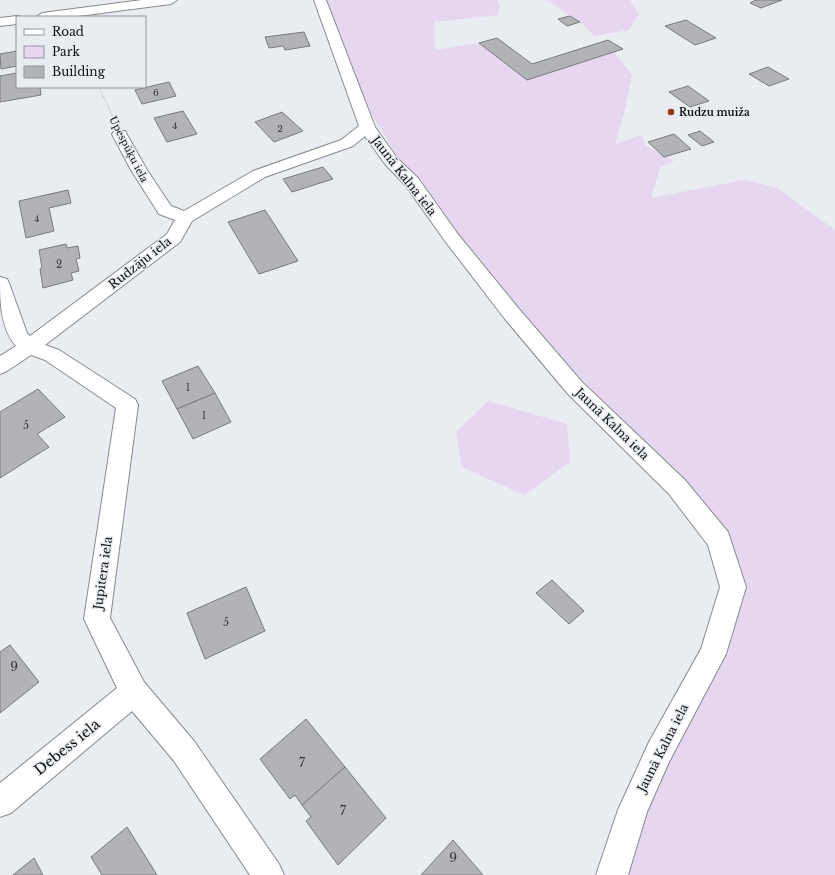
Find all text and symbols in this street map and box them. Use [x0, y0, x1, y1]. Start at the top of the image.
legend [16, 16, 146, 88]
text: Road [52, 24, 84, 39]
text: Park [52, 44, 80, 59]
text: Building [52, 64, 106, 79]
house number: 6 [153, 87, 159, 98]
place label: Rudzu muiža [679, 106, 750, 119]
marker: Rudzu muiža [666, 107, 676, 117]
street label: Upespūķu iela [105, 114, 151, 185]
house number: 4 [172, 120, 178, 131]
house number: 2 [277, 123, 283, 134]
street label: Jaunā Kalna iela [367, 131, 440, 219]
house number: 4 [34, 213, 40, 224]
street label: Rudzāju iela [105, 233, 174, 292]
house number: 2 [56, 258, 62, 271]
house number: 1 [186, 381, 190, 394]
street label: Jaunā Kalna iela [571, 383, 653, 463]
house number: 1 [202, 409, 206, 422]
house number: 5 [23, 419, 29, 432]
street label: Jupitera iela [90, 535, 115, 612]
house number: 5 [223, 616, 229, 629]
house number: 9 [10, 659, 18, 674]
street label: Jaunā Kalna iela [633, 701, 691, 796]
street label: Debess iela [30, 715, 104, 779]
house number: 7 [299, 755, 306, 770]
house number: 7 [340, 803, 347, 818]
house number: 9 [449, 850, 457, 865]

